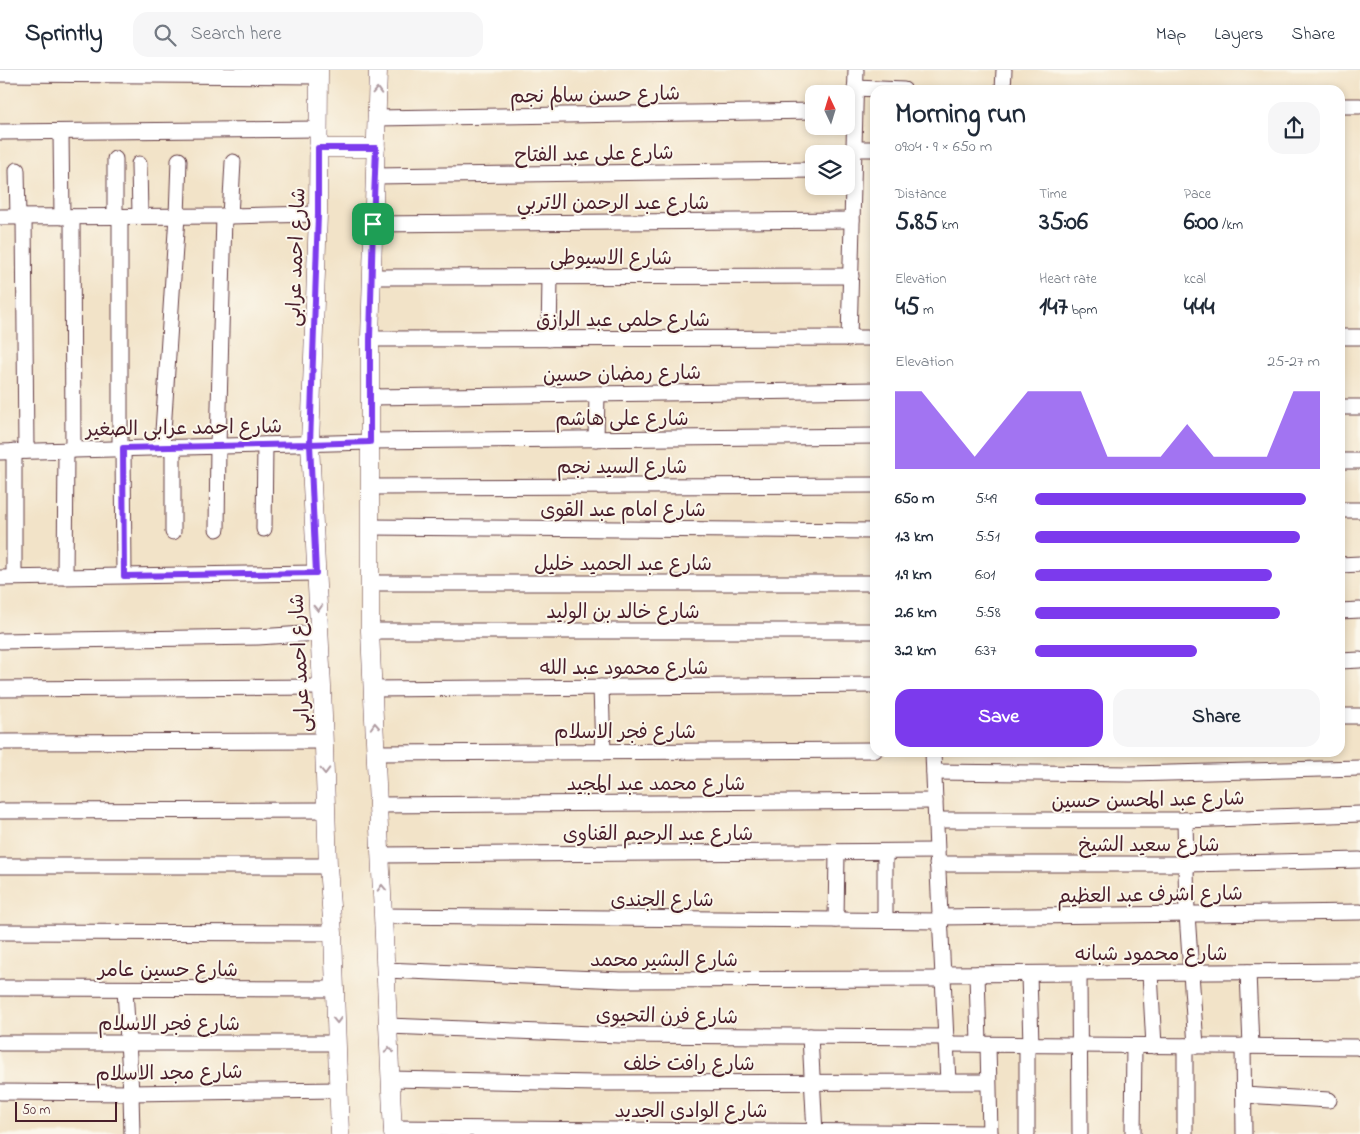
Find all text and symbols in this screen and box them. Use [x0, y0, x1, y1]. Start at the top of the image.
search box [133, 12, 483, 57]
text: Sprintly [25, 17, 103, 52]
icon: search [151, 21, 179, 49]
text: Search here [191, 21, 282, 48]
text: Map [1156, 22, 1186, 48]
text: Layers [1214, 22, 1264, 48]
text: Share [1292, 22, 1335, 48]
street label: شارع حسن سالم نجم [510, 81, 680, 112]
north arrow [805, 85, 855, 135]
map controls [805, 85, 855, 195]
one-way arrow [372, 87, 383, 95]
text: Morning run [895, 95, 1026, 136]
button: share [1268, 102, 1320, 154]
text: 09:04 · 9 × 650 m [895, 135, 992, 159]
street label: شارع على عبد الفتاح [514, 140, 674, 171]
button: layers [805, 145, 855, 195]
text: Distance [895, 184, 947, 205]
text: Time [1039, 184, 1067, 205]
text: Pace [1184, 184, 1211, 205]
street label: شارع احمد عرابى [281, 187, 314, 327]
street label: شارع عبد الرحمن الاتربي [517, 190, 709, 220]
pin [352, 203, 394, 245]
text: 5.85 [895, 205, 938, 241]
text: 35:06 [1039, 205, 1088, 241]
text: 6:00 [1184, 205, 1218, 241]
icon: arrive [359, 210, 387, 238]
text: km [938, 215, 959, 236]
text: /km [1218, 215, 1243, 236]
street label: شارع الاسيوطى [550, 245, 672, 274]
text: Elevation [895, 269, 946, 290]
text: Heart rate [1039, 269, 1097, 290]
text: kcal [1184, 269, 1206, 290]
text: 45 [895, 290, 920, 326]
text: 147 [1039, 290, 1068, 326]
text: 444 [1184, 290, 1215, 326]
text: m [920, 300, 934, 321]
text: bpm [1068, 300, 1097, 321]
street label: شارع حلمى عبد الرازق [536, 307, 710, 336]
text: Elevation [895, 350, 954, 374]
text: 25–27 m [1267, 350, 1320, 374]
street label: شارع رمضان حسين [543, 360, 701, 391]
street label: شارع على هاشم [555, 406, 689, 435]
street label: شارع احمد عرابى الصغير [84, 413, 282, 446]
street label: شارع السيد نجم [557, 454, 687, 483]
text: 650 m [895, 487, 935, 511]
text: 5:49 [975, 487, 997, 511]
street label: شارع امام عبد القوى [540, 497, 706, 526]
text: 1.3 km [895, 525, 933, 549]
text: 5:51 [975, 525, 1000, 549]
street label: شارع عبد الحميد خليل [534, 551, 712, 580]
text: 1.9 km [895, 563, 932, 587]
text: 6:01 [975, 563, 995, 587]
street label: شارع احمد عرابى [283, 593, 320, 733]
street label: شارع خالد بن الوليد [546, 599, 700, 628]
text: 2.6 km [895, 601, 937, 625]
text: 5:58 [975, 601, 1001, 625]
one-way arrow [313, 605, 323, 613]
text: 3.2 km [895, 639, 936, 663]
text: 6:37 [975, 639, 997, 663]
street label: شارع محمود عبد الله [540, 655, 708, 684]
button: Save [895, 689, 1103, 747]
button: Share [1113, 689, 1320, 747]
street label: شارع فجر الاسلام [554, 719, 696, 748]
one-way arrow [369, 721, 380, 729]
one-way arrow [320, 767, 330, 775]
street label: شارع محمد عبد المجيد [567, 771, 745, 800]
street label: شارع عبد المحسن حسين [1051, 785, 1245, 818]
street label: شارع عبد الرحيم القناوى [563, 821, 753, 850]
street label: شارع سعيد الشيخ [1079, 832, 1219, 861]
street label: شارع اشرف عبد العظيم [1057, 880, 1243, 913]
one-way arrow [376, 884, 387, 892]
street label: شارع الجندى [610, 887, 714, 916]
street label: شارع محمود شبانه [1074, 941, 1228, 970]
street label: شارع البشير محمد [590, 947, 738, 976]
street label: شارع حسين عامر [96, 957, 238, 986]
street label: شارع فرن التحيوى [596, 1002, 738, 1033]
street label: شارع فجر الاسلام [98, 1011, 240, 1040]
one-way arrow [331, 1017, 342, 1025]
one-way arrow [383, 1046, 394, 1054]
street label: شارع رافت خلف [623, 1051, 755, 1080]
street label: شارع مجد الاسلام [95, 1059, 243, 1090]
street label: شارع الوادى الجديد [614, 1098, 768, 1127]
scale bar [15, 1099, 118, 1122]
text: 50 m [22, 1100, 50, 1121]

